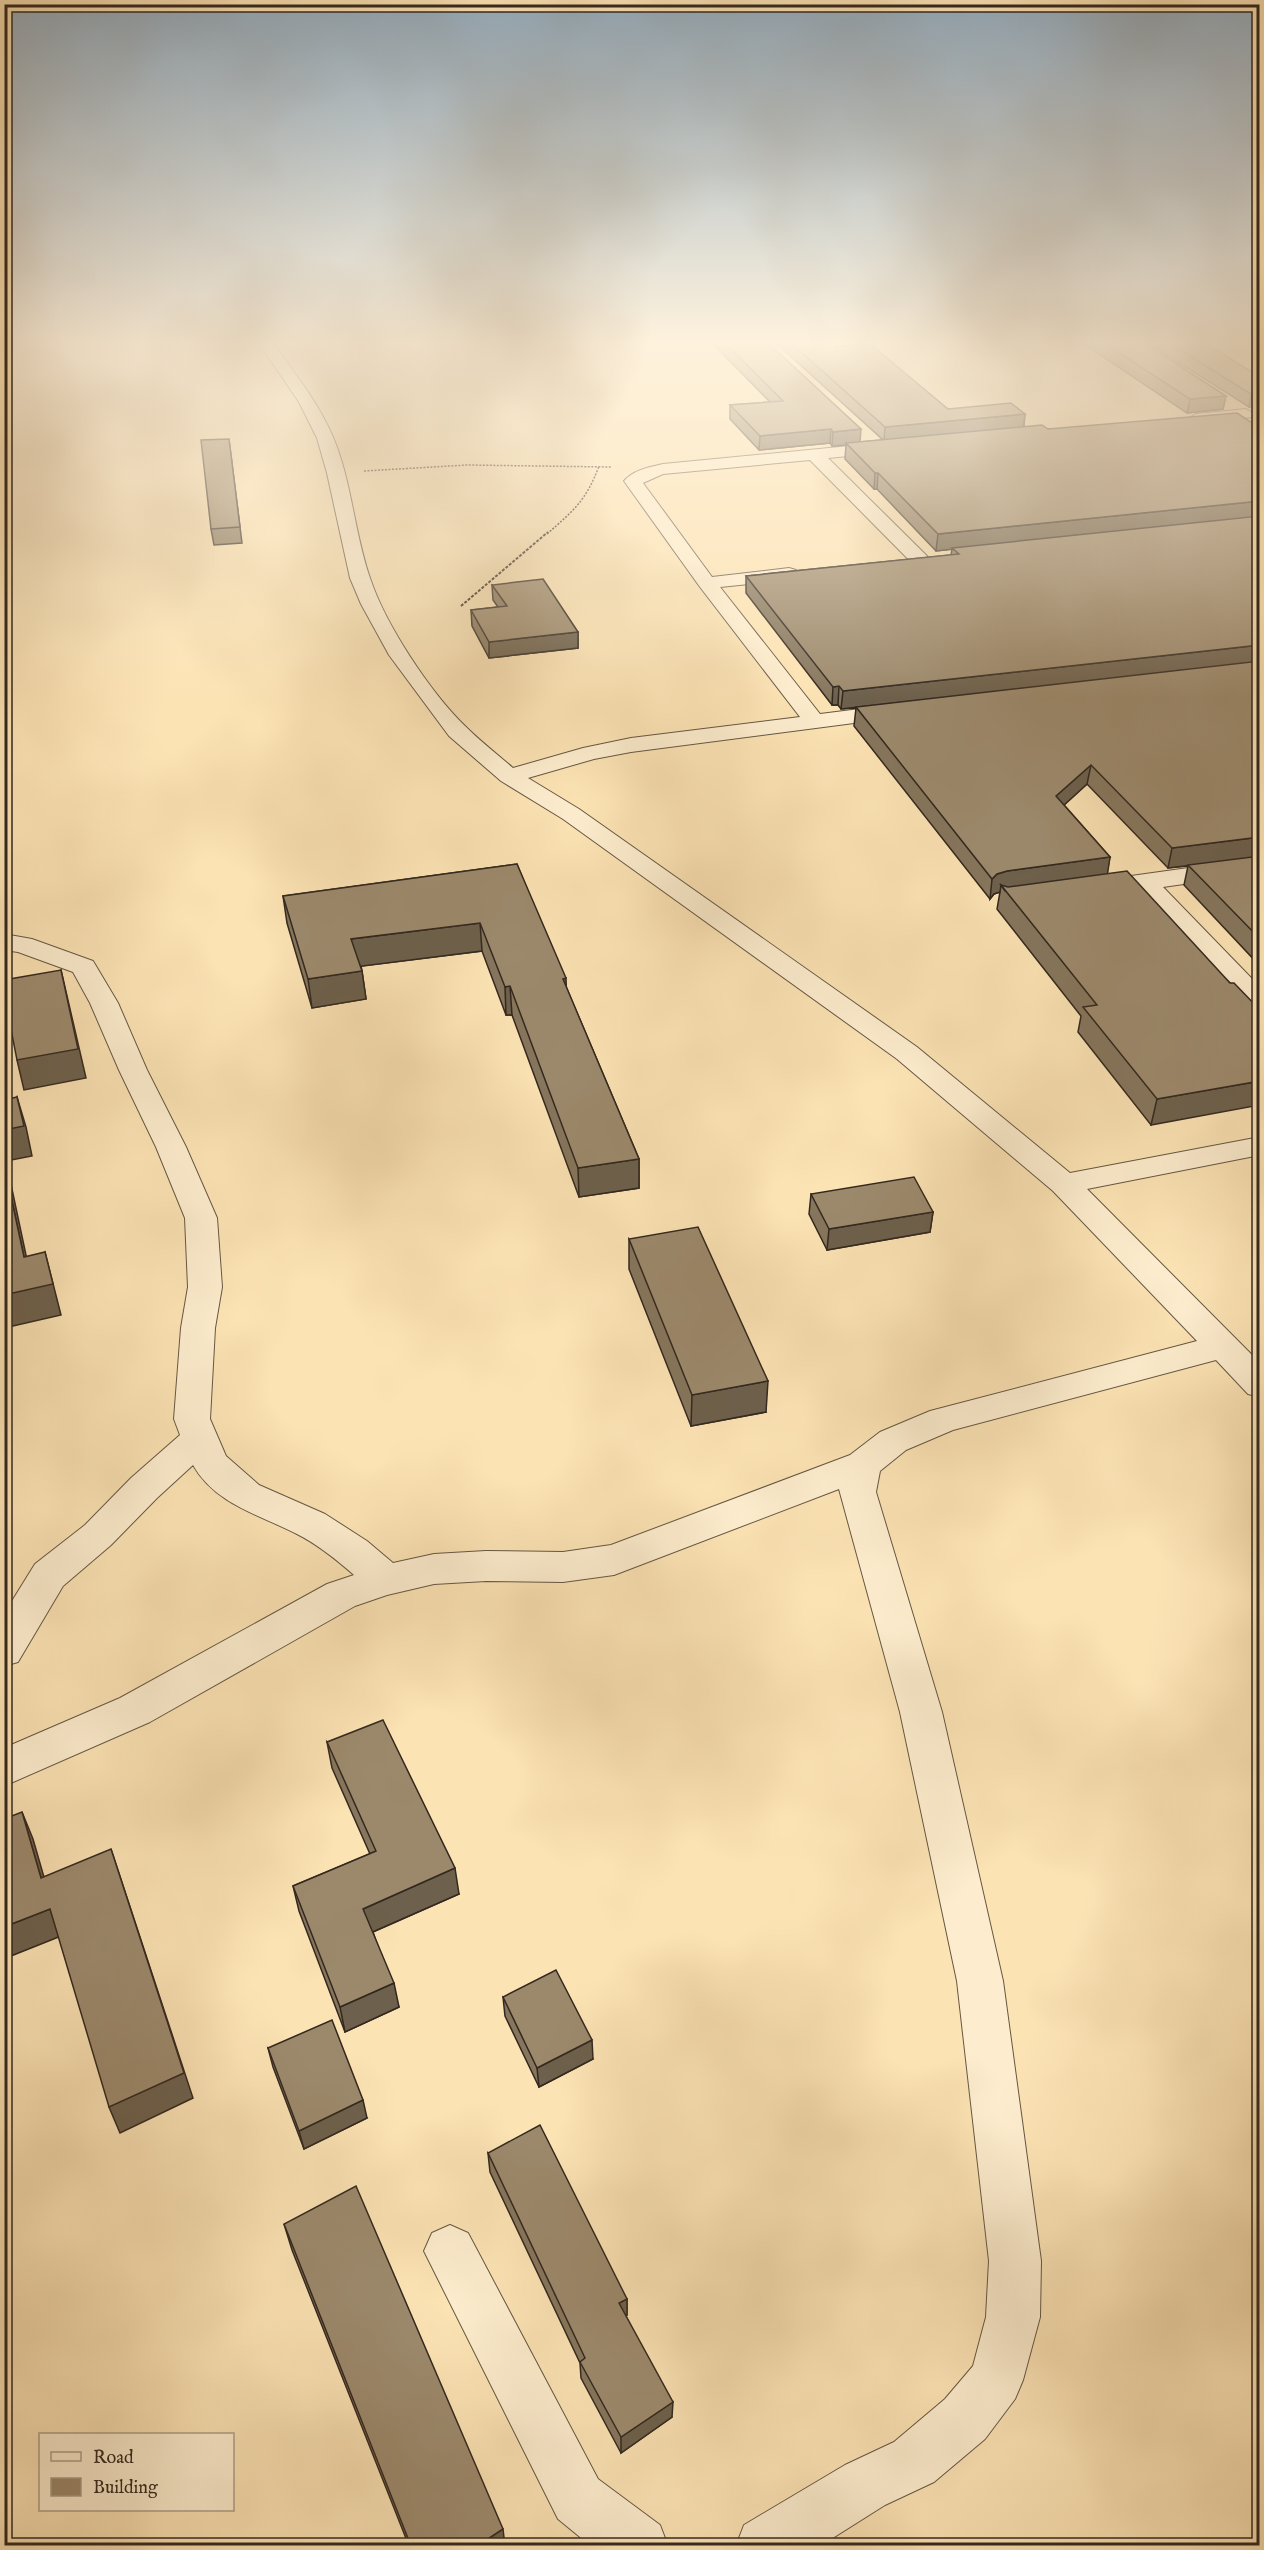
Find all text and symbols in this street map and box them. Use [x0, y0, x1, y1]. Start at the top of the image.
legend [39, 2433, 234, 2511]
text: Road [93, 2447, 134, 2470]
text: Building [93, 2477, 158, 2500]

